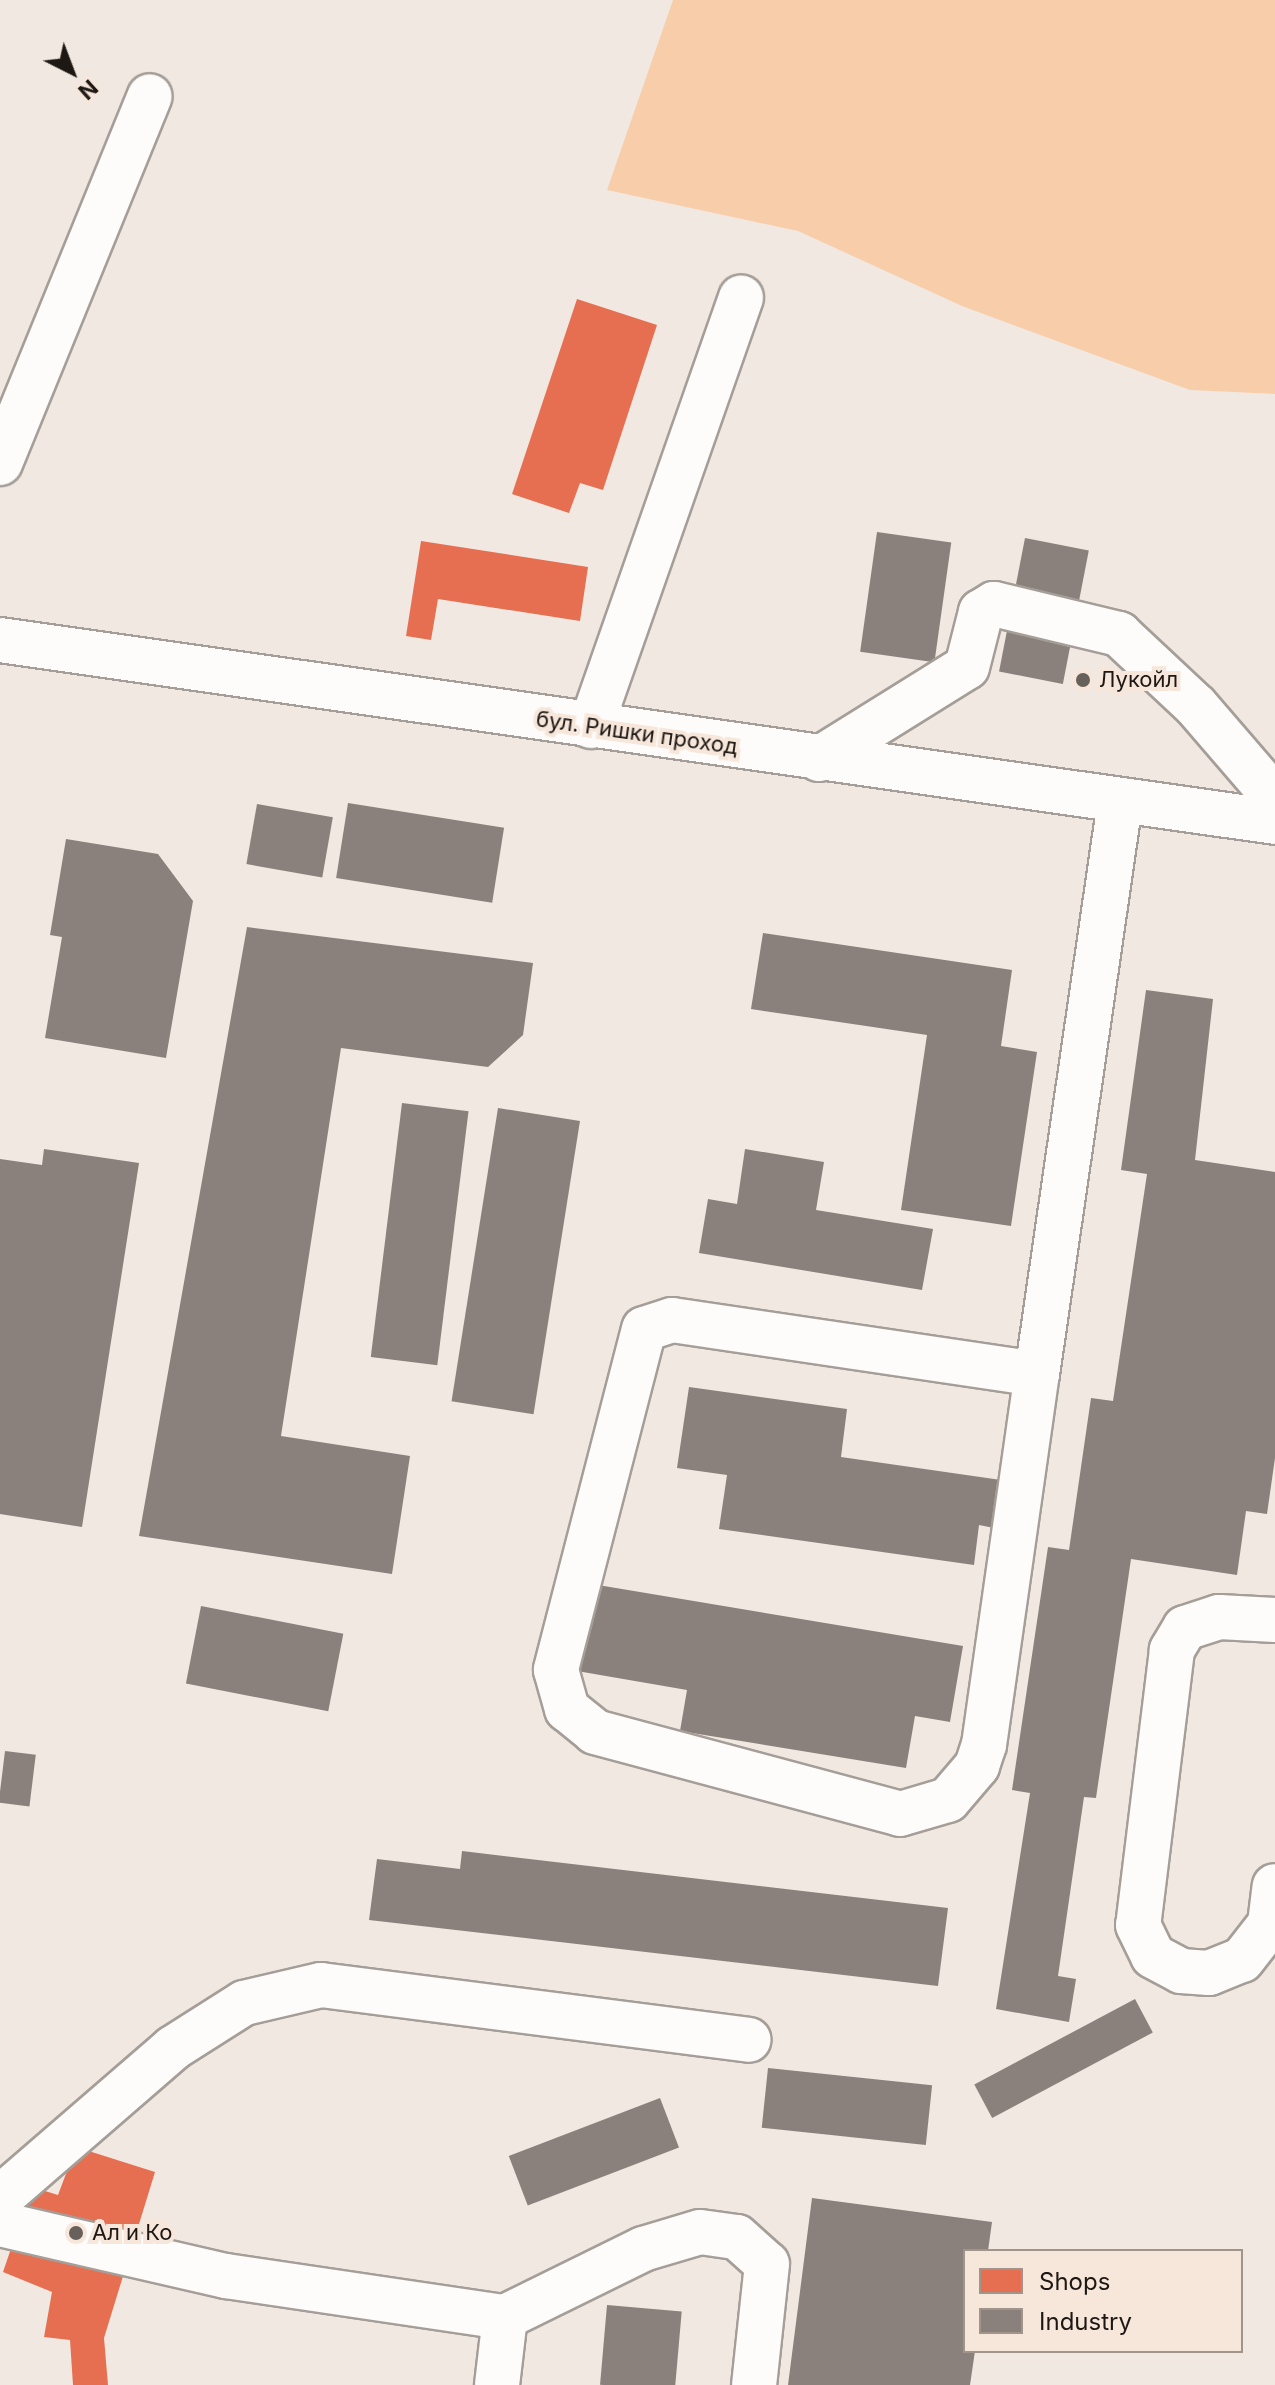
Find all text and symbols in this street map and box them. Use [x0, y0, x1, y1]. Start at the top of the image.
north arrow [32, 32, 112, 112]
text: N [73, 75, 103, 105]
place label: Лукойл [1099, 667, 1178, 693]
marker: Лукойл [1074, 671, 1092, 689]
street label: бул. Ришки проход [534, 706, 740, 760]
place label: Ал и Ко [92, 2220, 172, 2246]
marker: Ал и Ко [67, 2224, 85, 2242]
legend [963, 2249, 1243, 2353]
text: Shops [1039, 2267, 1110, 2296]
text: Industry [1039, 2307, 1132, 2336]

